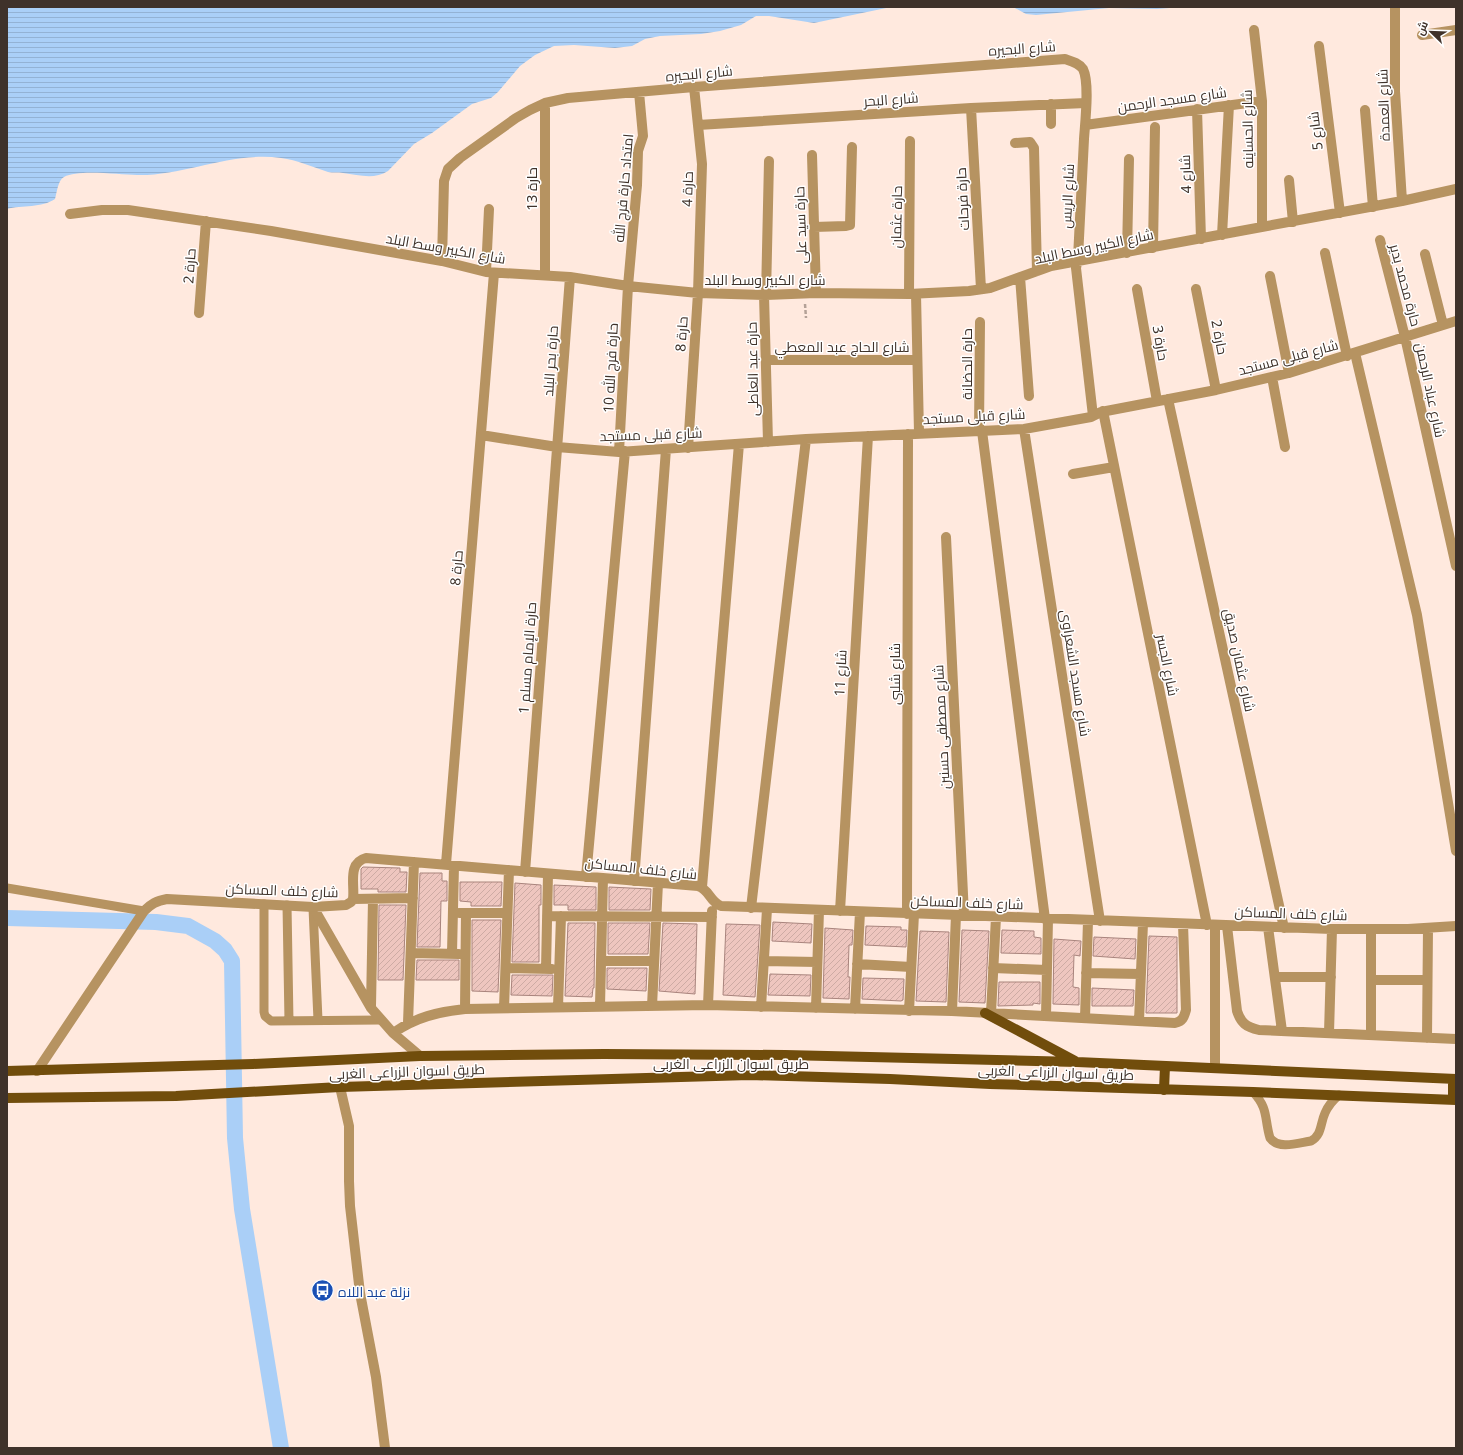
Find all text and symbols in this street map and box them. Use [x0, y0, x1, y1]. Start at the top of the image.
north arrow [1411, 12, 1451, 52]
text: ش [1412, 18, 1431, 37]
street label: شارع البحيره [988, 36, 1056, 60]
street label: شارع البحيره [665, 61, 733, 85]
street label: شارع العمدة [1372, 68, 1394, 142]
street label: شارع مسجد الرحمن [1116, 82, 1228, 116]
street label: شارع البحر [862, 88, 919, 110]
street label: شارع الحساينه [1237, 89, 1257, 169]
street label: شارع 5 [1303, 111, 1327, 151]
street label: امتداد حارة فرج الله [609, 133, 637, 243]
street label: شارع 4 [1175, 154, 1195, 194]
street label: شارع الريس [1056, 163, 1078, 229]
street label: حارة 13 [522, 167, 541, 211]
street label: حارة فرحات [951, 167, 973, 231]
street label: حارة 4 [677, 171, 697, 207]
street label: حارة عثمان [886, 185, 906, 249]
street label: حارة سيد على [789, 186, 811, 264]
street label: شارع الكبير وسط البلد [1033, 224, 1155, 268]
street label: شارع الكبير وسط البلد [385, 228, 507, 268]
street label: حارة محمد بدير [1386, 241, 1426, 328]
street label: حارة 2 [178, 248, 200, 284]
street label: شارع الكبير وسط البلد [704, 270, 826, 289]
street label: حارة 8 [670, 316, 692, 352]
street label: حارة 2 [1207, 318, 1233, 356]
street label: حارة عبد العاطى [742, 322, 762, 416]
street label: حارة فرج الله 10 [598, 323, 622, 413]
street label: حارة 3 [1149, 324, 1173, 362]
street label: حارة بحر البلد [538, 325, 562, 397]
street label: حارة الحضانة [957, 328, 976, 400]
street label: شارع قبلى مستجد [1236, 335, 1340, 379]
street label: شارع الحاج عبد المعطي [774, 337, 910, 359]
street label: شارع عباد الرحمن [1412, 341, 1450, 439]
street label: شارع قبلى مستجد [922, 404, 1026, 428]
street label: شارع قبلى مستجد [599, 423, 703, 445]
street label: حارة 8 [445, 550, 467, 586]
street label: حارة الإمام مسلم 1 [514, 602, 541, 715]
street label: شارع عثمان صديق [1220, 607, 1260, 713]
street label: شارع مسجد الشعراوى [1057, 608, 1095, 738]
street label: شارع الجسر [1152, 631, 1183, 698]
street label: شارع شلبى [885, 643, 904, 705]
street label: شارع 11 [829, 649, 851, 697]
street label: شارع مصطفى حسنين [928, 664, 954, 790]
street label: شارع خلف المساكن [584, 853, 698, 883]
street label: شارع خلف المساكن [225, 879, 339, 901]
street label: شارع خلف المساكن [910, 891, 1024, 913]
street label: شارع خلف المساكن [1234, 902, 1348, 924]
street label: طريق اسوان الزراعى الغربى [653, 1054, 809, 1073]
street label: طريق اسوان الزراعى الغربى [329, 1059, 485, 1083]
street label: طريق اسوان الزراعى الغربى [978, 1060, 1134, 1084]
bus stop icon: نزلة عبد اللاه [310, 1278, 336, 1304]
place label: نزلة عبد اللاه [338, 1282, 410, 1301]

